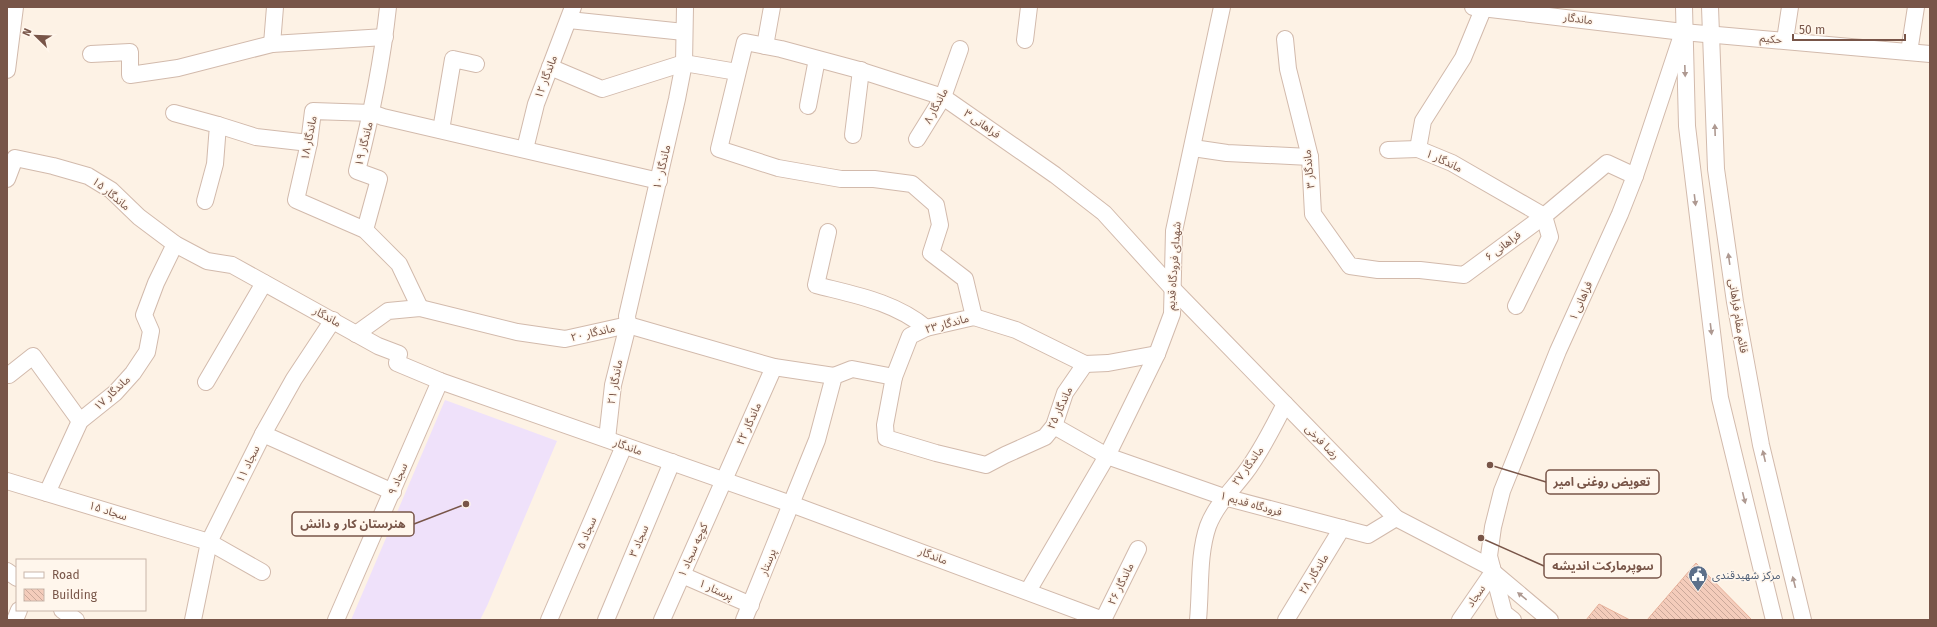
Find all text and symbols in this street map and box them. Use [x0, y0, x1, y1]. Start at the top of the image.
street label: ماندگار [1562, 11, 1594, 27]
north arrow [16, 16, 56, 56]
scale bar [1793, 16, 1905, 42]
text: 50 m [1799, 23, 1825, 37]
text: N [20, 26, 35, 38]
street label: حکیم [1759, 31, 1783, 49]
street label: ماندگار ۱۲ [532, 53, 560, 100]
one-way arrow [1681, 65, 1688, 77]
street label: ماندگار ۸ [921, 86, 951, 126]
street label: فراهانی ۳ [961, 107, 1003, 141]
street label: ماندگار ۱۸ [298, 114, 320, 161]
street label: ماندگار ۱۹ [352, 120, 376, 167]
one-way arrow [1712, 123, 1718, 136]
street label: ماندگار ۱۰ [651, 143, 673, 190]
street label: ماندگار ۱ [1424, 147, 1465, 175]
street label: ماندگار ۳ [1300, 149, 1317, 189]
street label: ماندگار ۱۵ [89, 175, 133, 213]
one-way arrow [1692, 194, 1699, 206]
street label: شهدای فرودگاه قدیم [1164, 221, 1186, 311]
street label: فراهانی ۶ [1483, 228, 1524, 264]
one-way arrow [1726, 253, 1732, 265]
street label: قائم مقام فراهانی [1724, 278, 1750, 354]
street label: فراهانی ۱ [1567, 279, 1595, 323]
street label: ماندگار [310, 304, 343, 330]
street label: ماندگار ۲۳ [924, 312, 971, 336]
street label: ماندگار ۲۰ [570, 322, 617, 344]
one-way arrow [1708, 323, 1714, 335]
street label: ماندگار ۲۱ [605, 358, 625, 405]
street label: ماندگار ۱۷ [91, 373, 133, 413]
street label: ماندگار ۲۵ [1045, 385, 1076, 431]
street label: ماندگار ۲۲ [734, 401, 764, 447]
street label: رضا فرخی [1302, 422, 1342, 462]
street label: ماندگار [611, 435, 644, 458]
street label: سجاد ۱۱ [233, 443, 263, 485]
street label: ماندگار ۲۷ [1229, 444, 1267, 488]
one-way arrow [1760, 450, 1766, 462]
street label: سجاد ۹ [386, 461, 411, 497]
callout: تعویض روغنی امیر [1546, 470, 1659, 494]
text: تعویض روغنی امیر [1553, 475, 1651, 489]
street label: فرودگاه قدیم ۱ [1218, 489, 1284, 521]
one-way arrow [1741, 492, 1747, 504]
street label: سجاد ۱۵ [87, 499, 129, 523]
callout: هنرستان کار و دانش [292, 512, 414, 536]
street label: سجاد ۵ [575, 515, 600, 551]
text: هنرستان کار و دانش [300, 517, 406, 531]
street label: کوچه سجاد ۱ [675, 521, 712, 579]
street label: سجاد ۳ [627, 523, 652, 559]
street label: ماندگار [916, 544, 949, 567]
street label: پرستار [756, 547, 780, 578]
street label: ماندگار ۲۸ [1297, 551, 1332, 597]
callout: سوپرمارکت اندیشه [1544, 554, 1661, 578]
legend [16, 559, 146, 611]
text: سوپرمارکت اندیشه [1552, 559, 1654, 575]
street label: ماندگار ۲۶ [1105, 561, 1137, 607]
public building icon: مرکز شهیدقندی [1687, 564, 1709, 592]
text: Road [52, 568, 80, 582]
place label: مرکز شهیدقندی [1712, 569, 1781, 582]
one-way arrow [1791, 576, 1797, 588]
street label: پرستار ۱ [696, 577, 735, 604]
street label: سجاد [1464, 582, 1488, 610]
text: Building [52, 588, 98, 602]
one-way arrow [1517, 591, 1528, 600]

